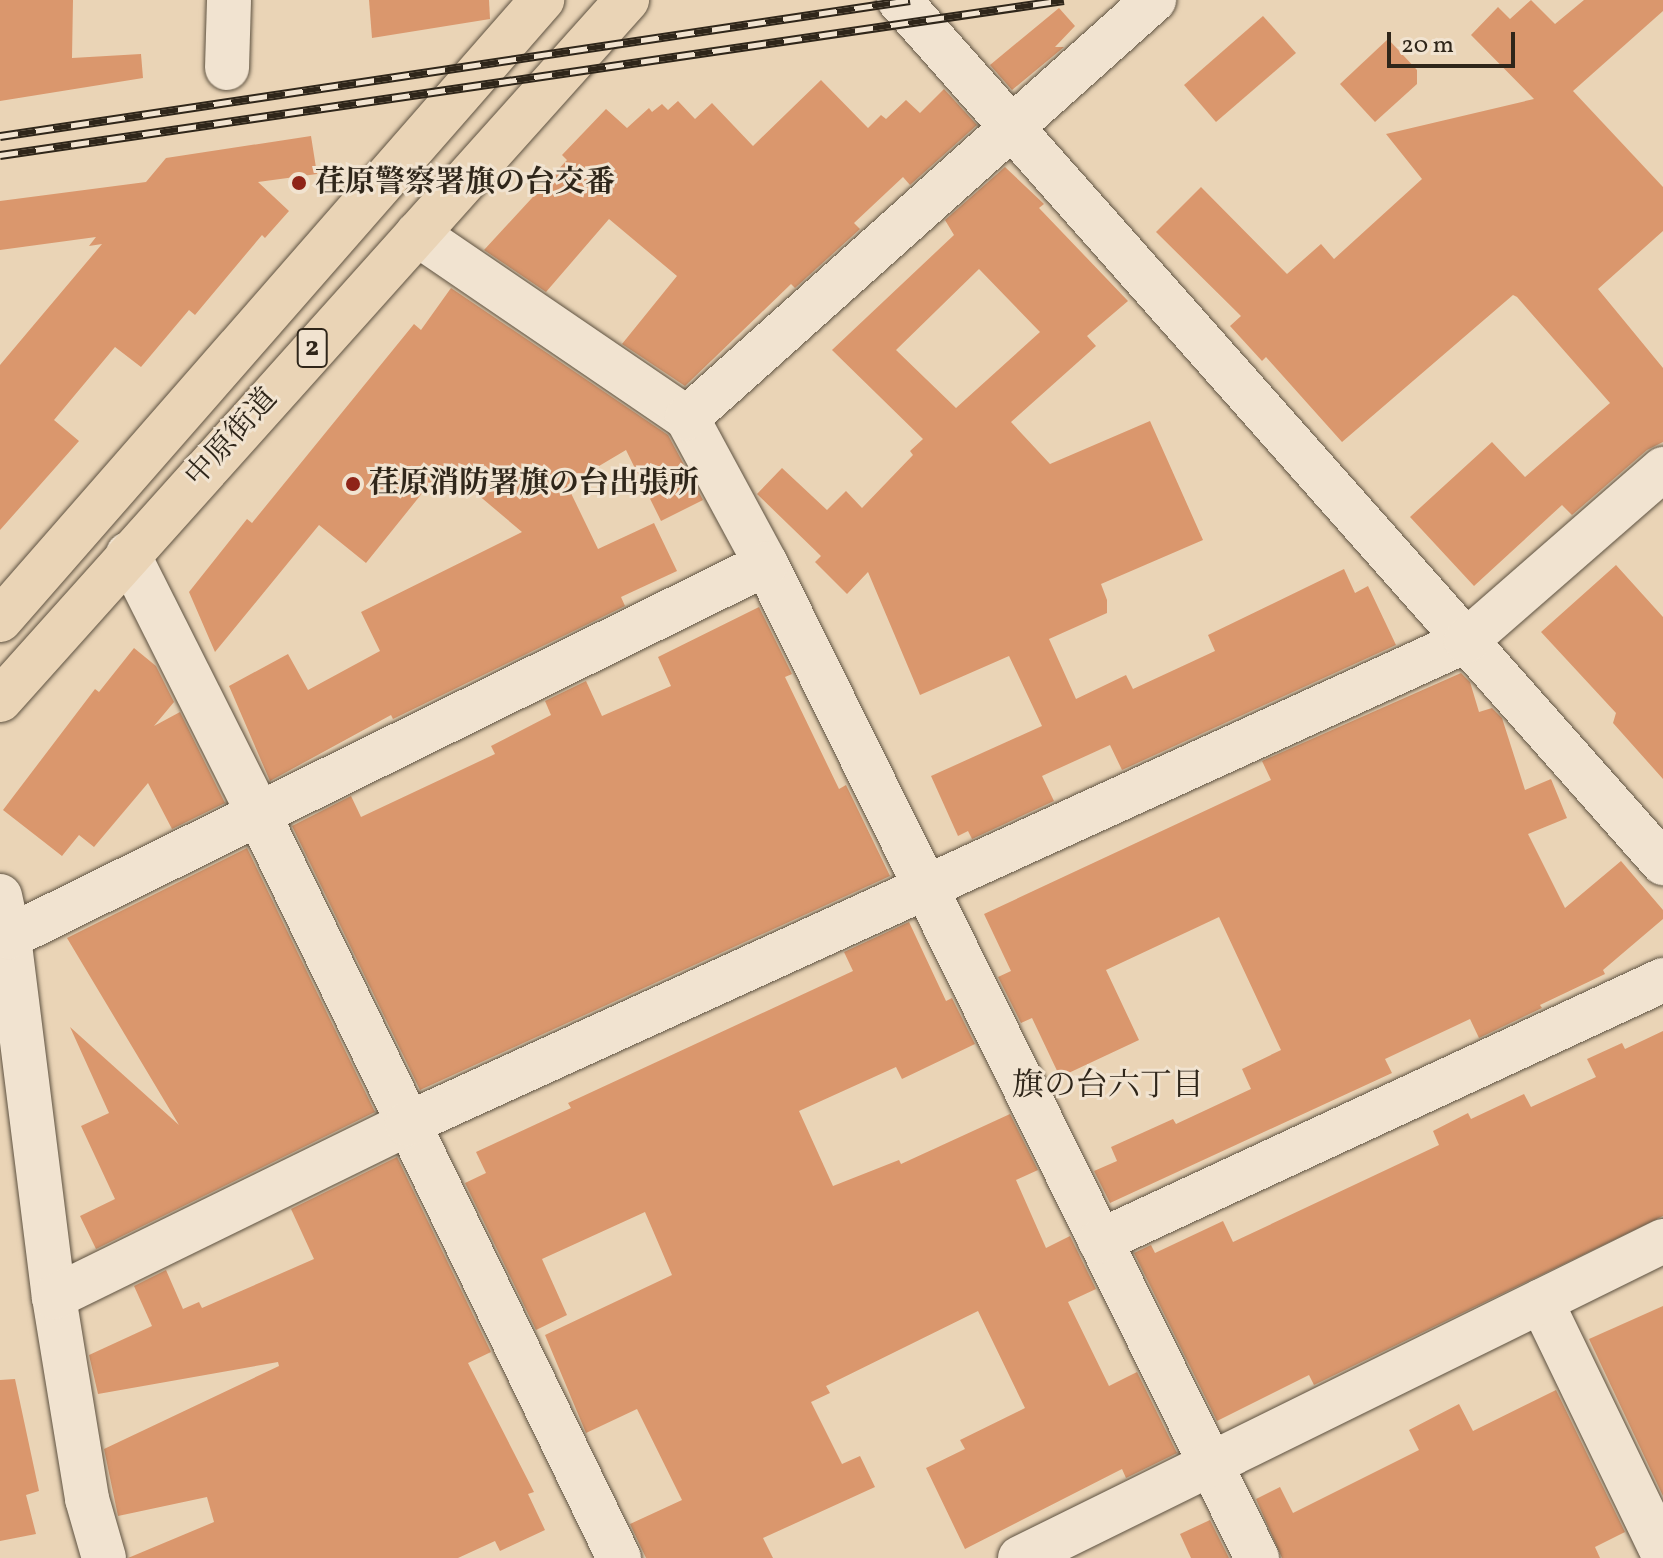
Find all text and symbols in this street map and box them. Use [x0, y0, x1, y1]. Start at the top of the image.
scale bar [1391, 16, 1519, 66]
text: 20 m [1401, 29, 1454, 63]
place label: 荏原警察署旗の台交番 [315, 165, 615, 201]
marker: 荏原警察署旗の台交番 [290, 174, 308, 192]
road number: 2 [296, 324, 328, 372]
street label: 中原街道 [178, 381, 286, 495]
place label: 荏原消防署旗の台出張所 [369, 466, 699, 502]
marker: 荏原消防署旗の台出張所 [344, 475, 362, 493]
district label: 旗の台六丁目 [1012, 1068, 1204, 1106]

